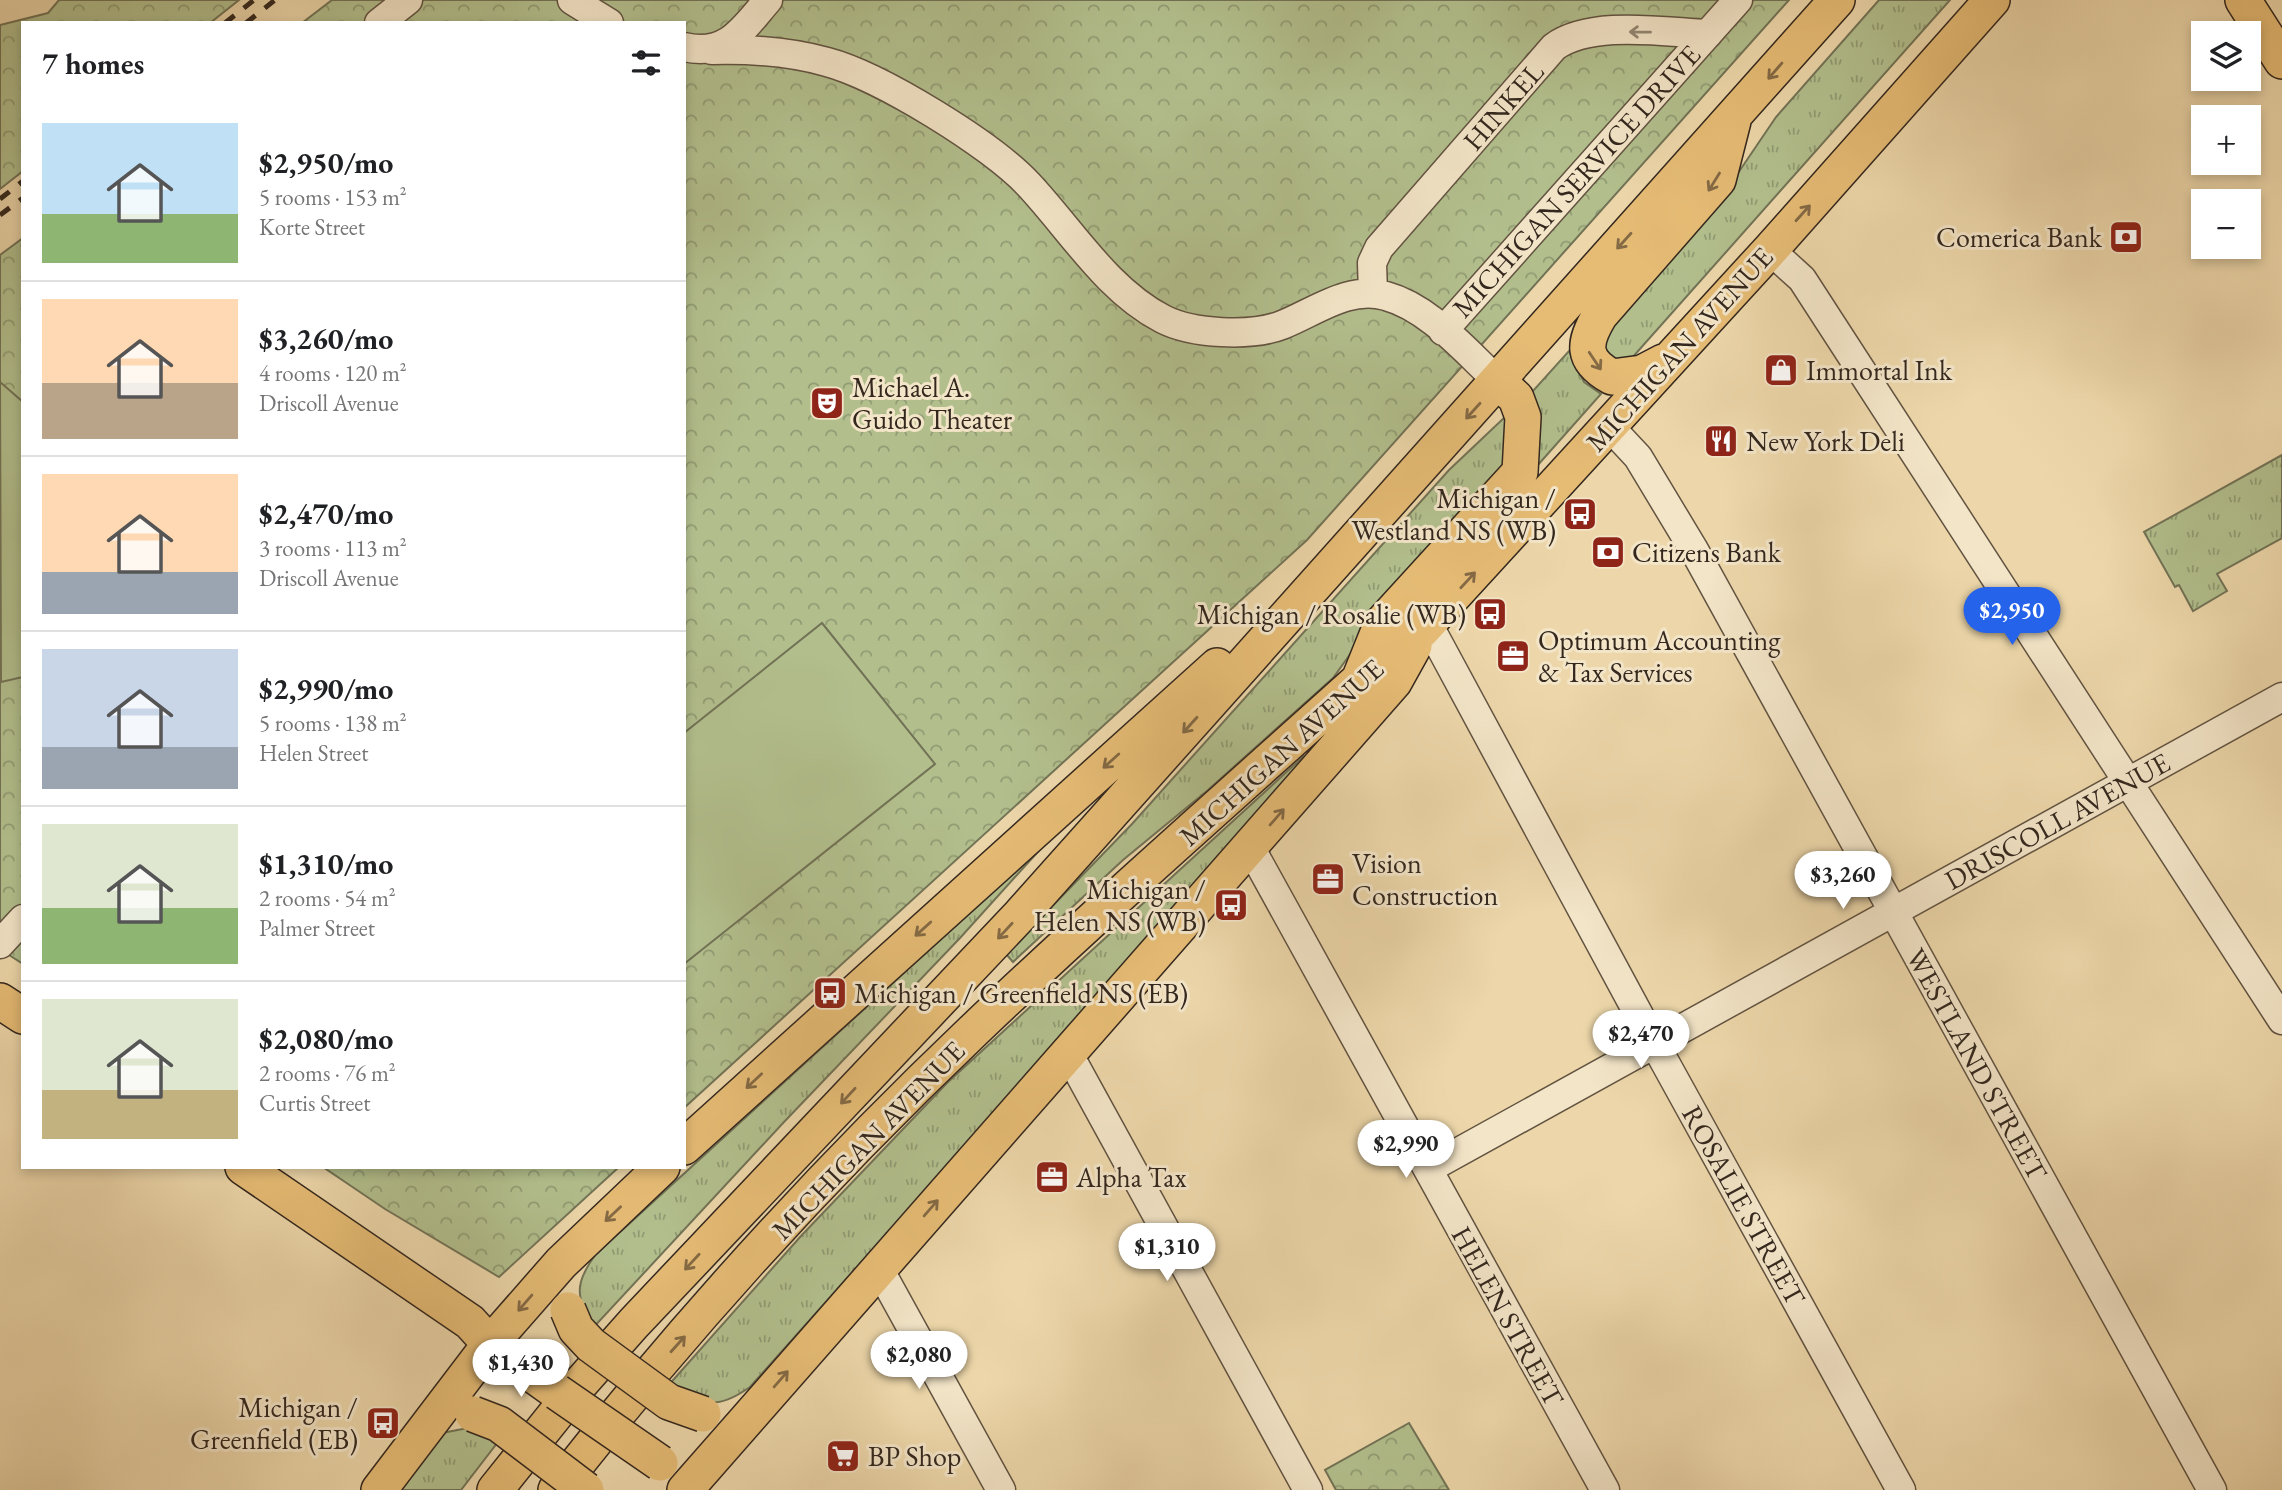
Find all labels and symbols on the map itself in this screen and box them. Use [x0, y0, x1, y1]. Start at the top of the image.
one-way arrow [1629, 25, 1652, 39]
street label: MICHIGAN SERVICE DRIVE [1444, 37, 1708, 325]
street label: HINKEL [1455, 54, 1552, 158]
one-way arrow [1767, 62, 1783, 80]
one-way arrow [1707, 172, 1721, 192]
one-way arrow [1795, 204, 1811, 222]
bank icon: Comerica Bank [2107, 218, 2145, 256]
place label: Comerica Bank [1936, 219, 2103, 255]
one-way arrow [1616, 232, 1632, 250]
street label: MICHIGAN AVENUE [1578, 239, 1781, 459]
one-way arrow [1587, 351, 1602, 370]
shop icon: Immortal Ink [1762, 351, 1800, 389]
place label: Immortal Ink [1806, 352, 1953, 388]
place label: Michael A. Guido Theater [852, 369, 1013, 437]
theatre icon: Michael A. Guido Theater [808, 384, 846, 422]
one-way arrow [1464, 402, 1481, 419]
restaurant icon: New York Deli [1702, 422, 1740, 460]
place label: New York Deli [1746, 423, 1905, 459]
place label: Michigan / Westland NS (WB) [1351, 480, 1556, 548]
bus stop icon: Michigan / Westland NS (WB) [1561, 495, 1599, 533]
bank icon: Citizens Bank [1589, 533, 1627, 571]
place label: Citizens Bank [1632, 534, 1782, 570]
one-way arrow [1460, 572, 1477, 589]
pin: $2,950 [1955, 588, 2069, 647]
bus stop icon: Michigan / Rosalie (WB) [1471, 595, 1509, 633]
place label: Michigan / Rosalie (WB) [1197, 596, 1466, 632]
place label: Optimum Accounting & Tax Services [1538, 622, 1781, 690]
office icon: Optimum Accounting & Tax Services [1494, 637, 1532, 675]
street label: MICHIGAN AVENUE [1171, 650, 1391, 853]
one-way arrow [1182, 716, 1198, 734]
street label: DRISCOLL AVENUE [1938, 744, 2176, 898]
one-way arrow [1103, 752, 1120, 769]
one-way arrow [1269, 808, 1285, 826]
place label: Vision Construction [1352, 845, 1498, 913]
pin: $3,260 [1786, 852, 1900, 911]
office icon: Vision Construction [1309, 860, 1347, 898]
place label: Michigan / Helen NS (WB) [1034, 871, 1206, 939]
bus stop icon: Michigan / Helen NS (WB) [1212, 886, 1250, 924]
one-way arrow [915, 920, 933, 936]
one-way arrow [996, 922, 1013, 939]
street label: WESTLAND STREET [1898, 942, 2056, 1187]
bus stop icon: Michigan / Greenfield NS (EB) [811, 974, 849, 1012]
place label: Michigan / Greenfield NS (EB) [854, 975, 1188, 1011]
pin: $2,470 [1584, 1010, 1698, 1070]
street label: MICHIGAN AVENUE [764, 1033, 972, 1247]
one-way arrow [746, 1072, 763, 1089]
one-way arrow [840, 1088, 857, 1105]
street label: ROSALIE STREET [1674, 1099, 1814, 1311]
pin: $2,990 [1349, 1120, 1463, 1180]
office icon: Alpha Tax [1033, 1158, 1071, 1196]
place label: Alpha Tax [1075, 1159, 1186, 1195]
one-way arrow [923, 1199, 939, 1217]
one-way arrow [605, 1206, 622, 1223]
street label: HELEN STREET [1444, 1220, 1572, 1413]
pin: $1,310 [1110, 1224, 1224, 1283]
one-way arrow [684, 1253, 701, 1270]
one-way arrow [517, 1294, 533, 1312]
pin: $2,080 [862, 1332, 976, 1391]
one-way arrow [670, 1335, 686, 1353]
pin: $1,430 [464, 1340, 578, 1399]
one-way arrow [773, 1370, 789, 1388]
place label: Michigan / Greenfield (EB) [190, 1389, 358, 1457]
bus stop icon: Michigan / Greenfield (EB) [364, 1404, 402, 1442]
supermarket icon: BP Shop [824, 1437, 862, 1475]
place label: BP Shop [868, 1438, 961, 1474]

